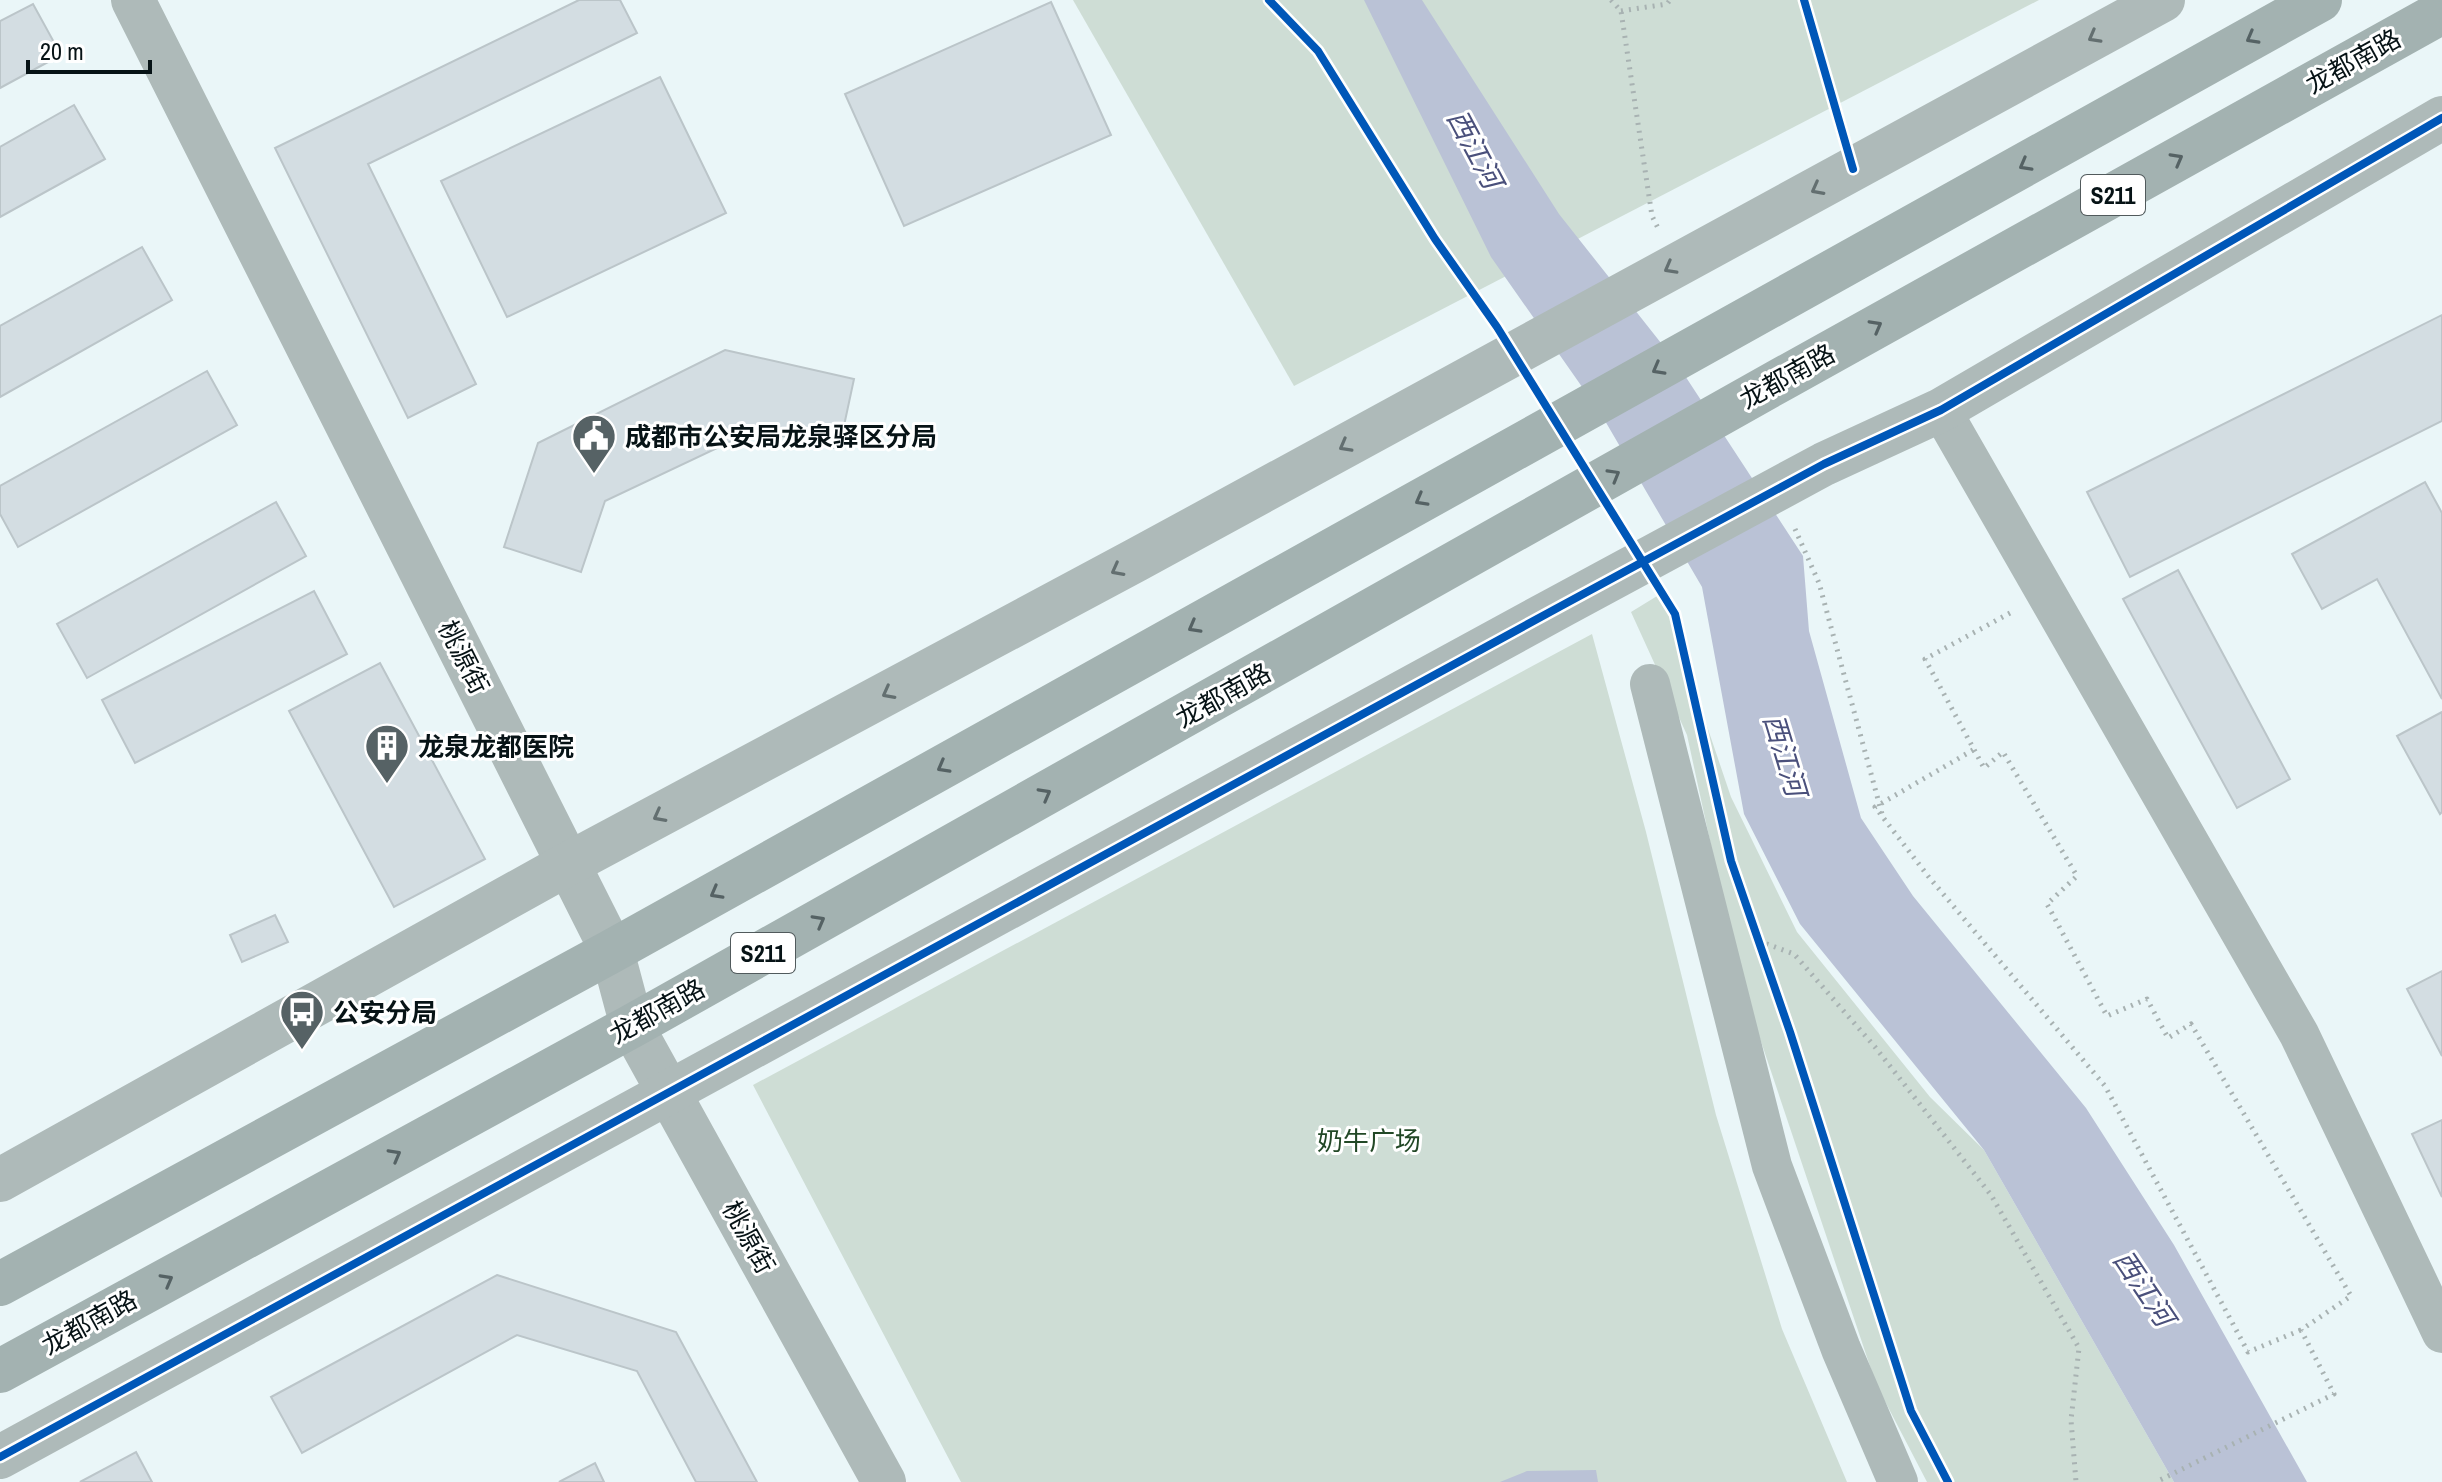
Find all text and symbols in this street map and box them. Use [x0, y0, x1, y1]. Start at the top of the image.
street label: 龙都南路 [2299, 20, 2407, 102]
scale bar [28, 24, 150, 74]
one-way arrow [2088, 28, 2103, 43]
one-way arrow [2246, 28, 2261, 44]
text: 20 m [40, 35, 84, 67]
water label: 西江河 [1439, 103, 1514, 199]
one-way arrow [2168, 153, 2183, 169]
one-way arrow [2019, 155, 2033, 170]
road number: S211 [2081, 175, 2145, 215]
one-way arrow [1811, 179, 1825, 194]
one-way arrow [1664, 259, 1678, 274]
one-way arrow [1868, 321, 1883, 336]
street label: 龙都南路 [1733, 335, 1841, 417]
one-way arrow [1652, 359, 1667, 375]
public building icon: 成都市公安局龙泉驿区分局 [570, 412, 618, 475]
place label: 成都市公安局龙泉驿区分局 [625, 419, 937, 454]
one-way arrow [1339, 436, 1354, 451]
one-way arrow [1605, 469, 1620, 485]
one-way arrow [1416, 490, 1430, 506]
one-way arrow [1111, 561, 1125, 576]
street label: 桃源街 [431, 614, 497, 700]
one-way arrow [1188, 617, 1203, 632]
street label: 龙都南路 [1169, 654, 1277, 736]
one-way arrow [882, 683, 897, 699]
water label: 西江河 [1755, 709, 1817, 805]
building icon: 龙泉龙都医院 [363, 722, 411, 785]
place label: 龙泉龙都医院 [418, 729, 574, 764]
one-way arrow [937, 757, 951, 773]
one-way arrow [1037, 788, 1051, 804]
one-way arrow [652, 806, 667, 821]
one-way arrow [710, 883, 724, 899]
one-way arrow [810, 916, 825, 931]
road number: S211 [731, 933, 795, 973]
street label: 龙都南路 [603, 970, 711, 1052]
bus stop icon: 公安分局 [278, 988, 326, 1051]
place label: 公安分局 [333, 995, 437, 1030]
park label: 奶牛广场 [1317, 1123, 1421, 1158]
one-way arrow [387, 1150, 401, 1165]
street label: 桃源街 [715, 1194, 783, 1280]
water label: 西江河 [2105, 1243, 2186, 1338]
one-way arrow [158, 1274, 172, 1290]
street label: 龙都南路 [35, 1281, 143, 1363]

